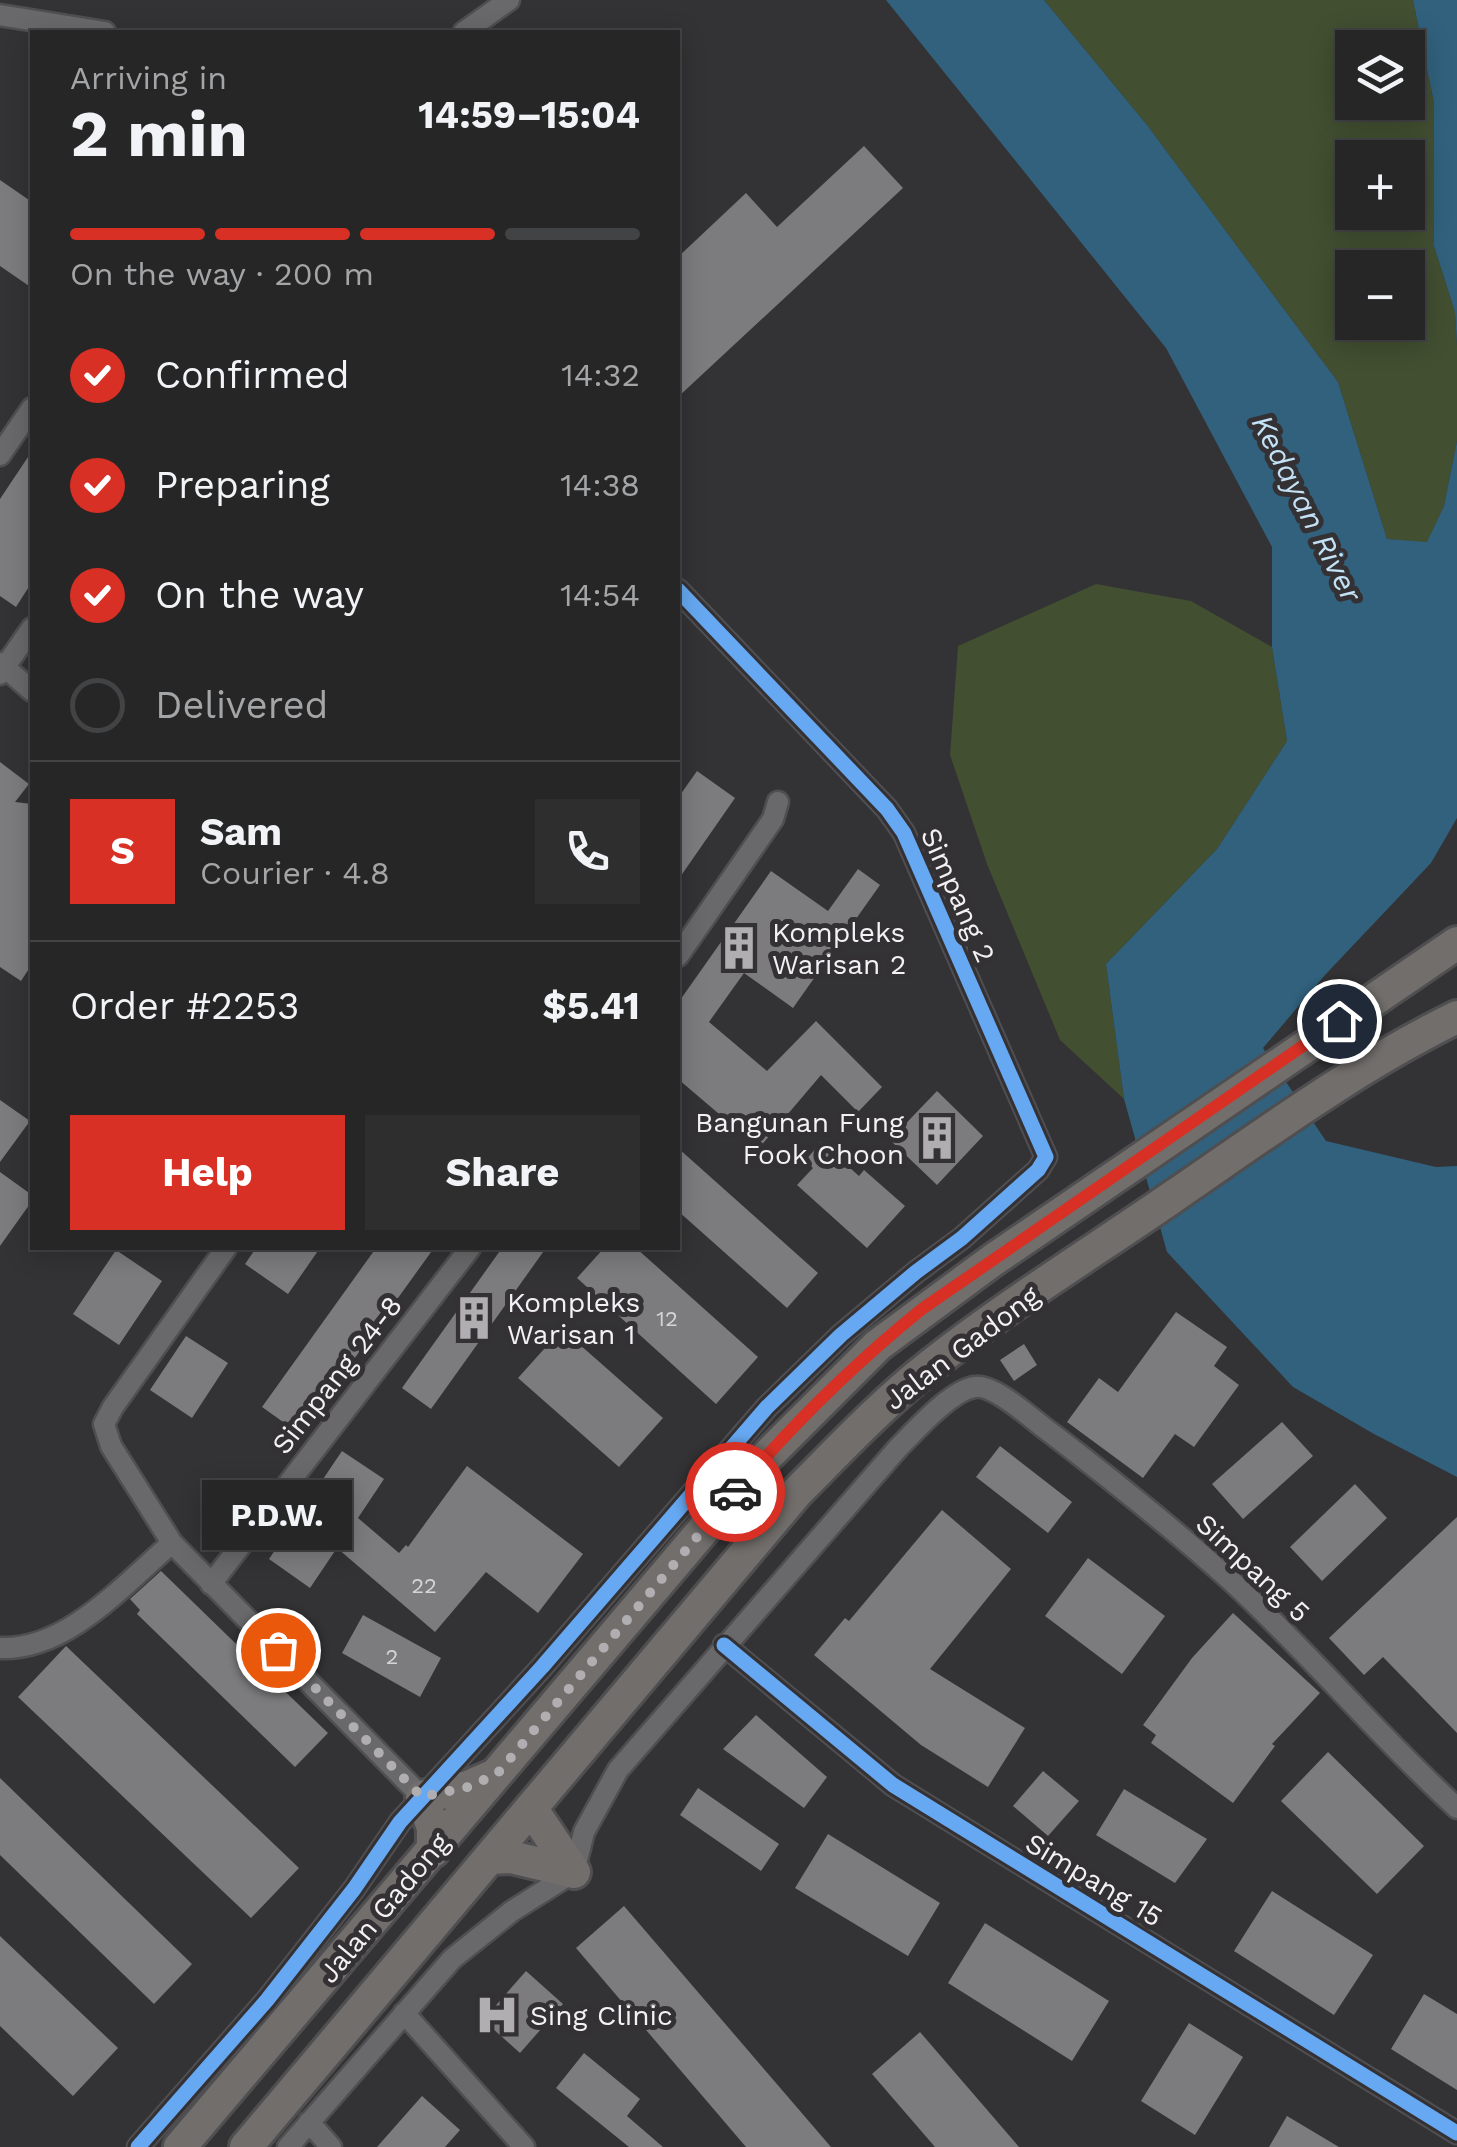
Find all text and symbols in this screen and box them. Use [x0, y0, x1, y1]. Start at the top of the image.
map controls [1335, 30, 1425, 340]
button: layers [1335, 30, 1425, 120]
text: Arriving in [70, 59, 227, 97]
text: 14:59–15:04 [418, 93, 640, 137]
text: 2 min [70, 96, 248, 172]
button: + [1335, 140, 1425, 230]
button: − [1335, 250, 1425, 340]
text: On the way · 200 m [70, 255, 374, 293]
icon: check [70, 348, 125, 403]
text: Confirmed [155, 353, 350, 397]
text: 14:32 [561, 356, 640, 394]
water label: Kedayan River [1245, 409, 1370, 608]
icon: check [70, 458, 125, 513]
text: Preparing [155, 463, 330, 507]
text: 14:38 [560, 466, 640, 504]
icon: check [70, 568, 125, 623]
text: On the way [155, 573, 364, 617]
text: 14:54 [560, 576, 640, 614]
text: Delivered [155, 683, 328, 727]
button: phone [535, 799, 640, 904]
text: Sam [200, 810, 282, 854]
street label: Simpang 2 [914, 823, 1002, 967]
text: S [110, 829, 135, 873]
text: Courier · 4.8 [200, 854, 390, 892]
place label: Kompleks Warisan 2 [772, 916, 906, 981]
building icon: Kompleks Warisan 2 [715, 924, 763, 972]
pin [1297, 979, 1382, 1064]
text: Order #2253 [70, 984, 299, 1028]
text: $5.41 [543, 984, 640, 1028]
icon: home [1312, 994, 1367, 1049]
place label: Bangunan Fung Fook Choon [695, 1106, 904, 1171]
building icon: Bangunan Fung Fook Choon [913, 1114, 961, 1162]
button: Help [70, 1115, 345, 1230]
button: Share [365, 1115, 640, 1230]
street label: Jalan Gadong [878, 1279, 1046, 1417]
place label: Kompleks Warisan 1 [507, 1286, 640, 1351]
street label: Simpang 24-8 [265, 1289, 409, 1461]
building icon: Kompleks Warisan 1 [450, 1294, 498, 1342]
house number: 12 [656, 1306, 678, 1331]
courier [685, 1442, 785, 1542]
icon: car [708, 1465, 763, 1520]
callout: P.D.W. [203, 1480, 353, 1550]
text: P.D.W. [231, 1496, 324, 1534]
street label: Simpang 5 [1189, 1507, 1317, 1629]
house number: 22 [411, 1573, 437, 1598]
pin [236, 1608, 321, 1693]
icon: bag [251, 1623, 306, 1678]
house number: 2 [386, 1644, 398, 1669]
street label: Jalan Gadong [312, 1826, 456, 1990]
street label: Simpang 15 [1020, 1826, 1168, 1934]
hospital icon: Sing Clinic [473, 1991, 521, 2039]
place label: Sing Clinic [530, 1999, 673, 2032]

